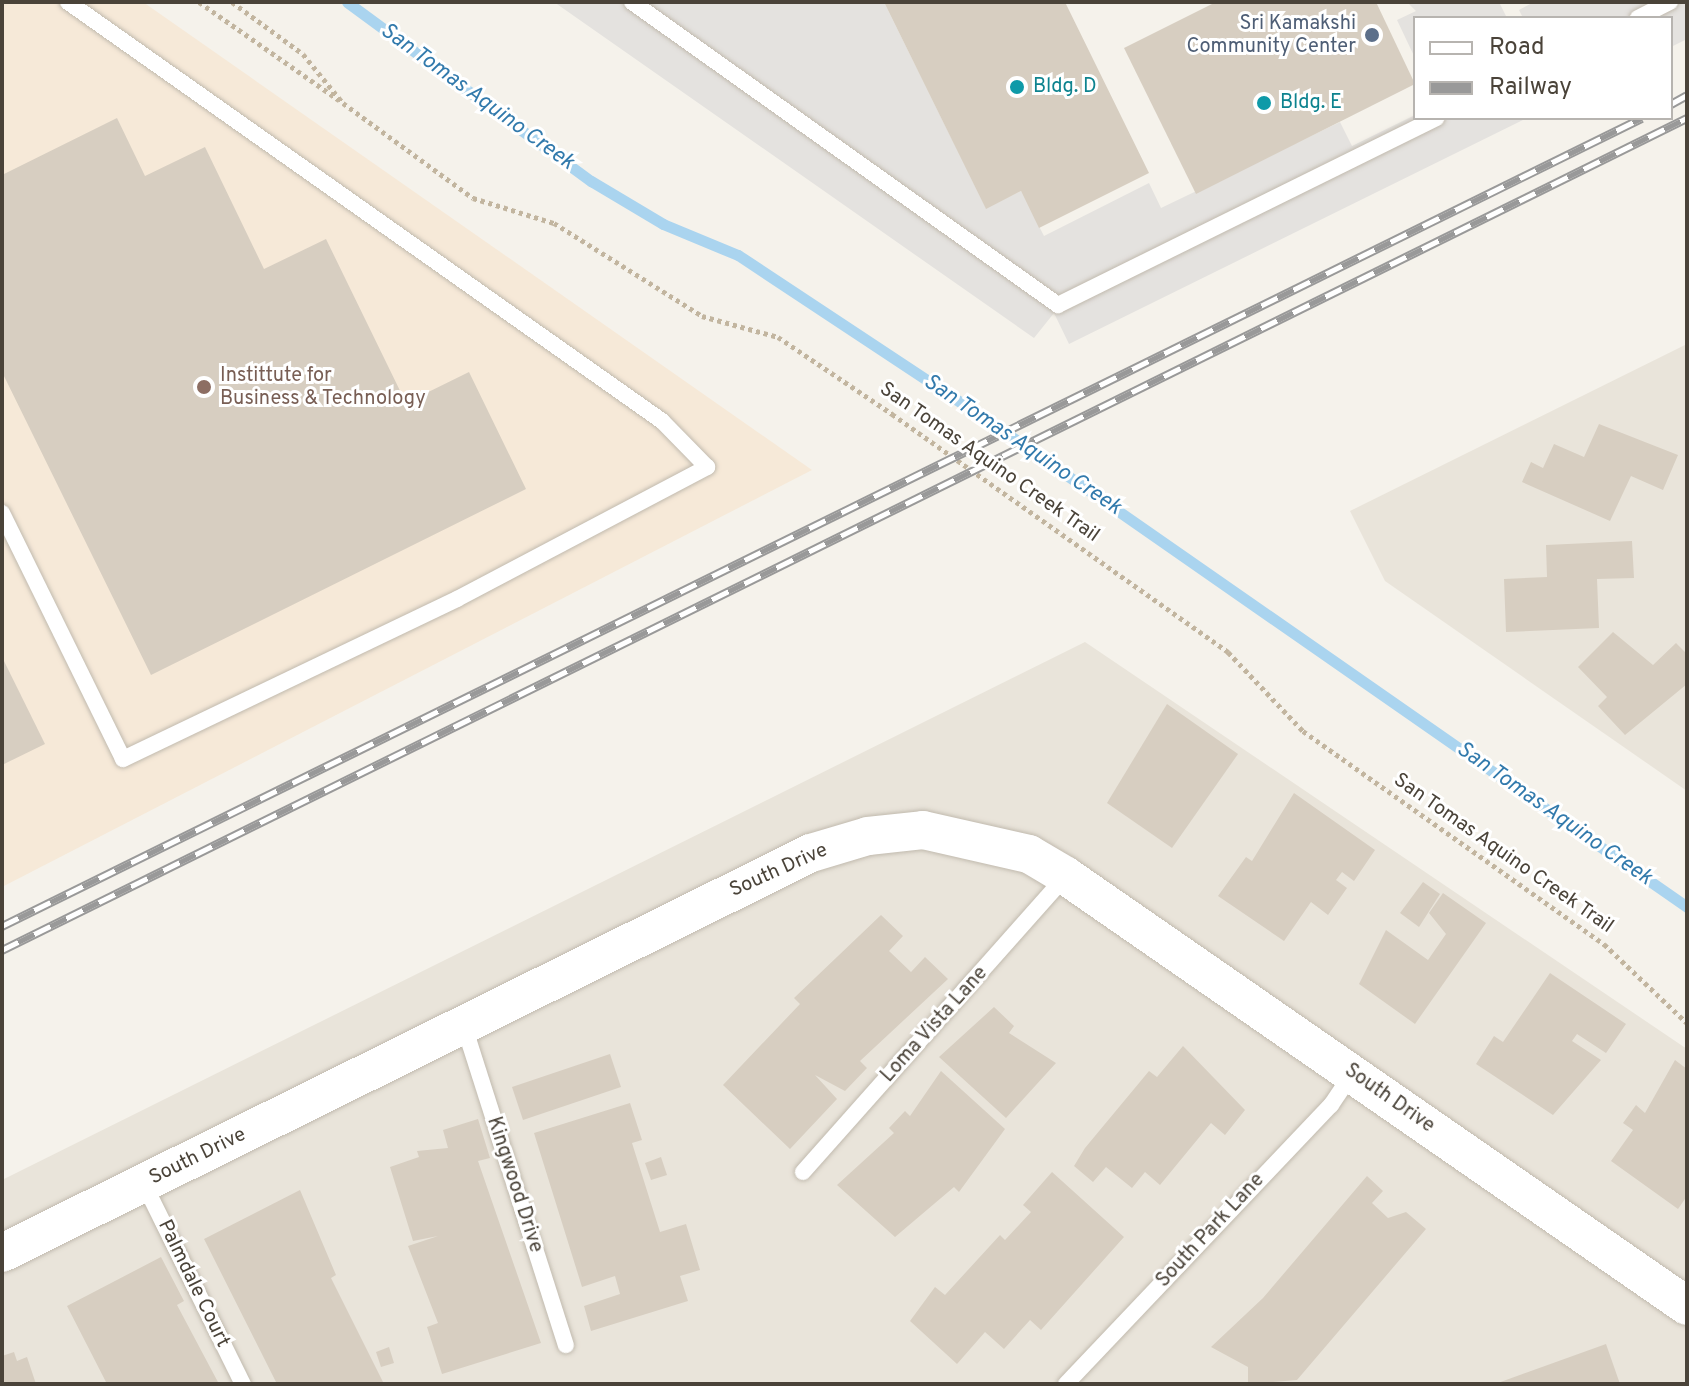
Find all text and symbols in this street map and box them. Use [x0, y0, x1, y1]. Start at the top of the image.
place label: Sri Kamakshi Community Center [1186, 12, 1356, 59]
legend [1413, 16, 1673, 120]
water label: San Tomas Aquino Creek [374, 17, 580, 177]
marker: Sri Kamakshi Community Center [1363, 26, 1381, 44]
text: Road [1489, 33, 1545, 63]
text: Railway [1489, 73, 1572, 103]
place label: Bldg. D [1033, 75, 1097, 99]
marker: Bldg. D [1008, 78, 1026, 96]
place label: Bldg. E [1280, 91, 1342, 115]
marker: Bldg. E [1255, 94, 1273, 112]
place label: Instittute for Business & Technology [220, 364, 427, 411]
water label: San Tomas Aquino Creek [917, 368, 1127, 522]
street label: San Tomas Aquino Creek Trail [873, 377, 1105, 549]
marker: Instittute for Business & Technology [195, 378, 213, 396]
water label: San Tomas Aquino Creek [1450, 736, 1658, 892]
street label: San Tomas Aquino Creek Trail [1387, 768, 1619, 940]
street label: South Drive [726, 839, 832, 903]
street label: Loma Vista Lane [876, 962, 994, 1088]
street label: South Drive [1339, 1059, 1439, 1139]
street label: Kingwood Drive [481, 1114, 547, 1256]
street label: South Drive [146, 1123, 250, 1191]
street label: South Park Lane [1152, 1169, 1270, 1293]
street label: Palmdale Court [152, 1216, 234, 1352]

